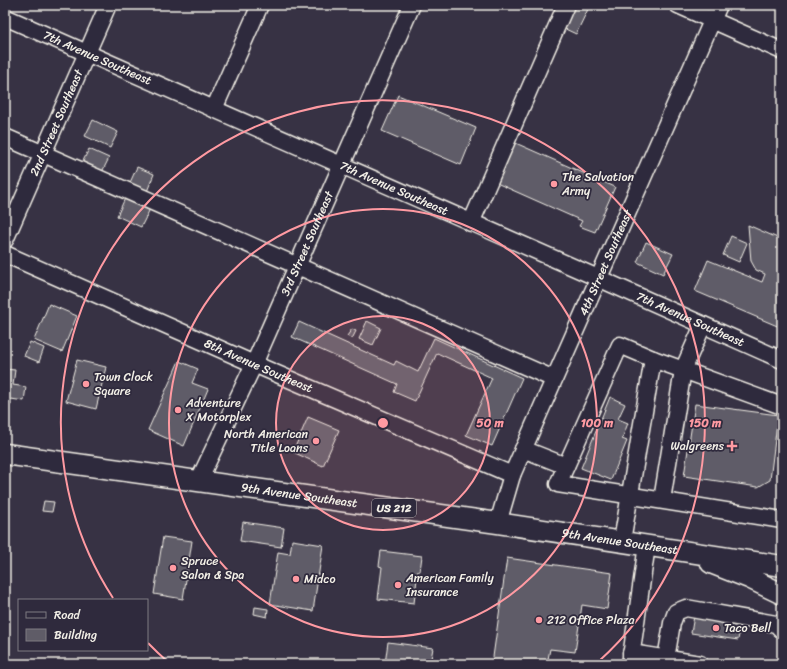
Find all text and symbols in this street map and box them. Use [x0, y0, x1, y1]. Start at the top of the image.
street label: 7th Avenue Southeast [40, 24, 155, 91]
street label: 2nd Street Southeast [23, 65, 90, 180]
street label: 7th Avenue Southeast [336, 155, 452, 222]
place label: The Salvation Army [561, 166, 634, 202]
marker: The Salvation Army [549, 179, 559, 189]
street label: 3rd Street Southeast [274, 186, 340, 300]
street label: 4th Street Southeast [572, 205, 639, 319]
street label: 7th Avenue Southeast [633, 285, 748, 353]
street label: 8th Avenue Southeast [200, 332, 316, 399]
place label: Town Clock Square [94, 366, 154, 402]
marker: Town Clock Square [81, 379, 91, 389]
place label: Adventure X Motorplex [185, 392, 252, 428]
marker: Adventure X Motorplex [173, 405, 183, 415]
text: 50 m [476, 412, 504, 434]
text: 100 m [581, 412, 614, 434]
text: 150 m [689, 412, 722, 434]
centre of rings [376, 416, 390, 430]
place label: North American Title Loans [224, 423, 309, 459]
place label: Walgreens [670, 435, 724, 457]
marker: North American Title Loans [311, 436, 321, 446]
marker: Walgreens [727, 441, 737, 451]
street label: 9th Avenue Southeast [240, 476, 359, 514]
road number: US 212 [372, 499, 416, 517]
street label: 9th Avenue Southeast [560, 522, 679, 561]
place label: Spruce Salon & Spa [181, 550, 244, 586]
marker: Spruce Salon & Spa [168, 563, 178, 573]
place label: American Family Insurance [405, 567, 495, 603]
place label: Midco [304, 568, 336, 590]
marker: Midco [291, 574, 301, 584]
marker: American Family Insurance [393, 580, 403, 590]
legend [18, 599, 148, 651]
text: Road [54, 604, 81, 626]
place label: 212 Office Plaza [547, 609, 635, 631]
marker: 212 Office Plaza [534, 615, 544, 625]
place label: Taco Bell [724, 617, 772, 639]
marker: Taco Bell [711, 623, 721, 633]
text: Building [54, 624, 97, 646]

